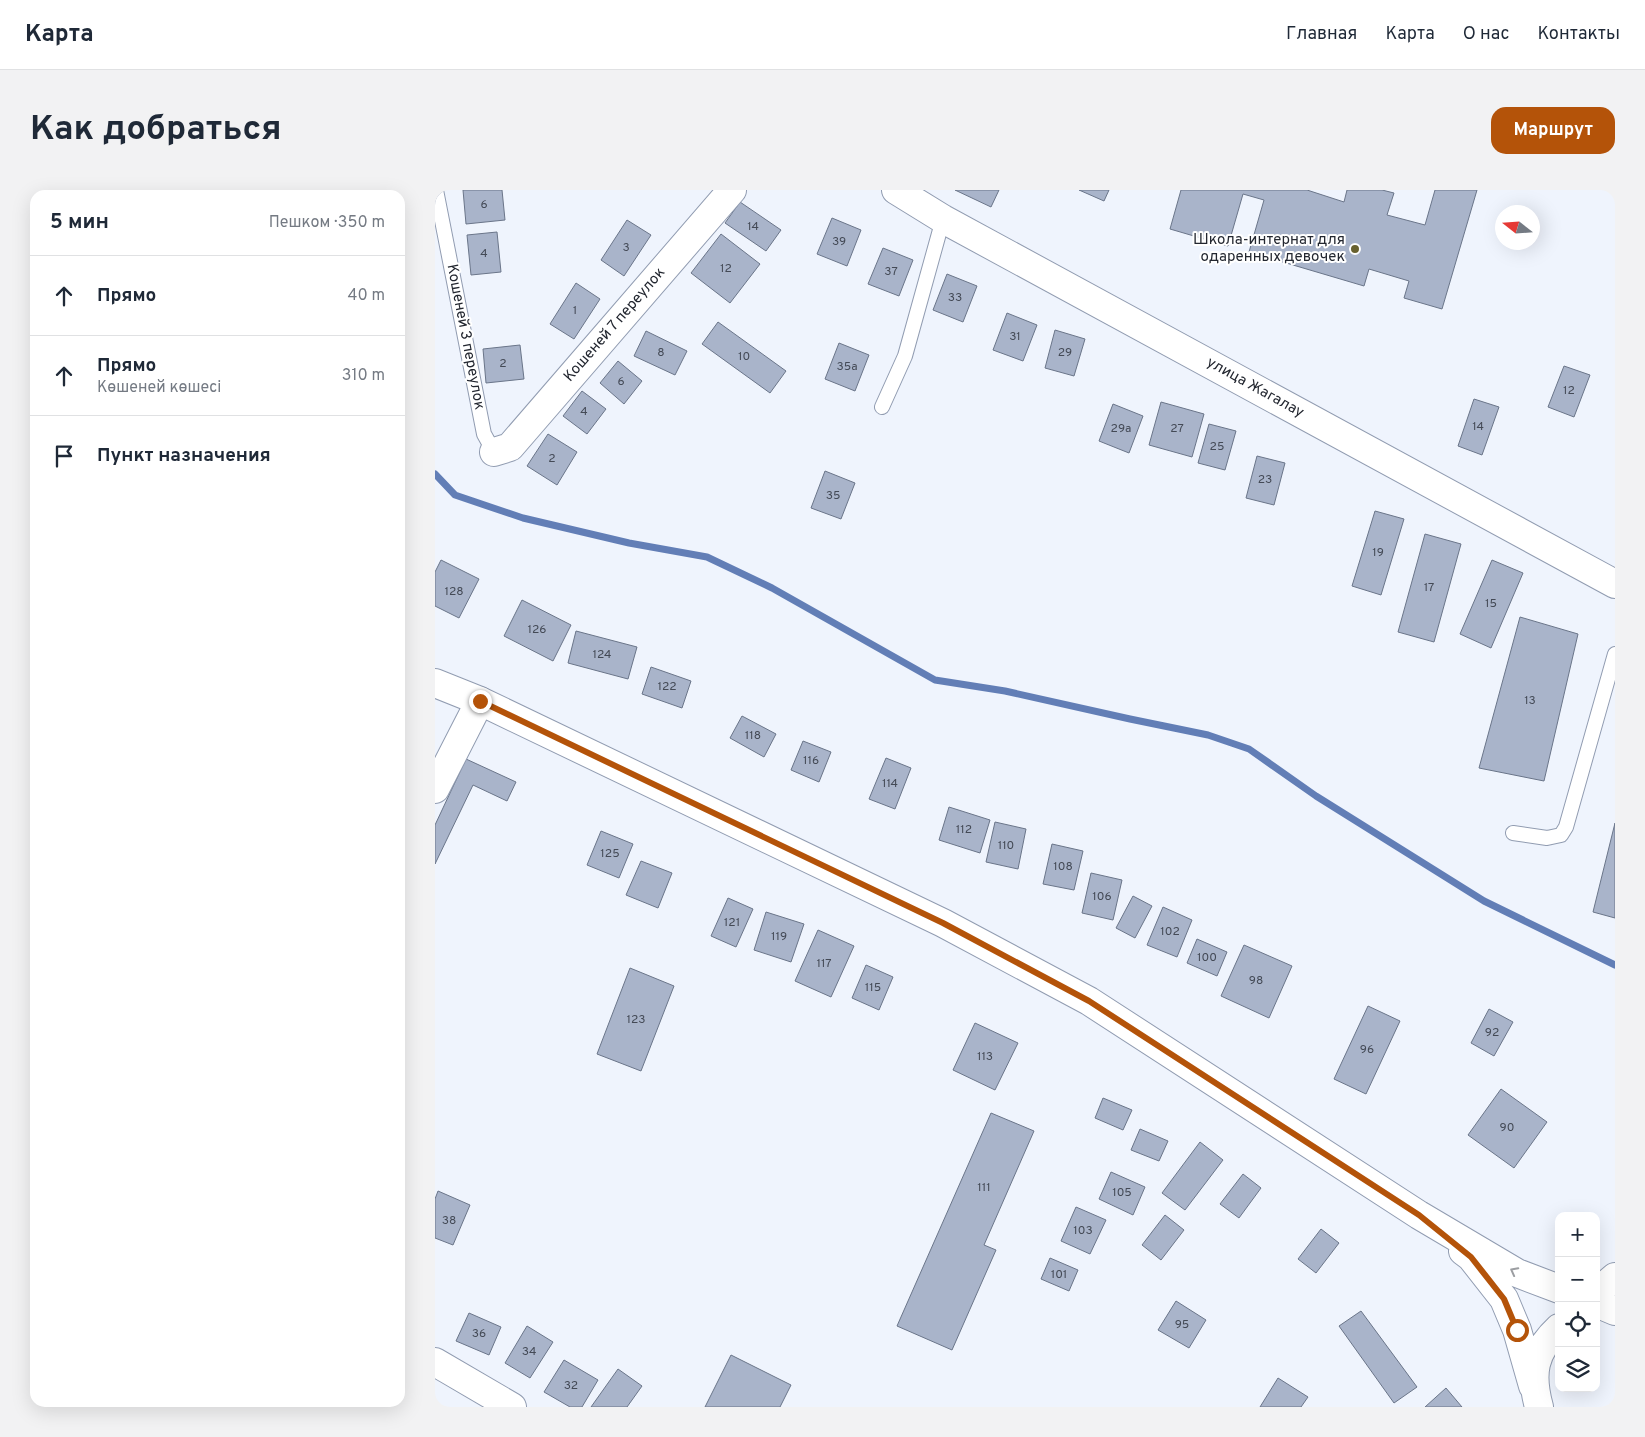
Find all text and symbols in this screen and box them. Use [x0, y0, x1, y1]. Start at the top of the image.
text: Карта [25, 20, 94, 50]
text: Главная [1286, 23, 1357, 46]
text: Карта [1385, 23, 1435, 46]
text: О нас [1463, 23, 1509, 46]
text: Контакты [1537, 23, 1620, 46]
button: Маршрут [1491, 107, 1615, 154]
text: Как добраться [30, 108, 282, 152]
house number: 6 [480, 197, 488, 213]
north arrow [1495, 205, 1540, 250]
text: 5 мин [50, 209, 109, 236]
text: Пешком · 350 m [269, 213, 385, 233]
house number: 14 [747, 219, 759, 235]
place label: Школа-интернат для одаренных девочек [1193, 231, 1345, 267]
house number: 39 [832, 234, 846, 250]
house number: 3 [622, 240, 630, 256]
marker: Школа-интернат для одаренных девочек [1349, 243, 1361, 255]
house number: 4 [480, 246, 488, 262]
house number: 12 [720, 261, 732, 277]
street label: Кошеней 3 переулок [442, 263, 488, 411]
street label: Кошеней 7 переулок [560, 264, 670, 386]
house number: 37 [884, 264, 898, 280]
icon: ahead [50, 282, 78, 310]
text: Прямо [97, 284, 156, 308]
text: 40 m [347, 286, 385, 306]
house number: 33 [948, 290, 962, 306]
house number: 1 [573, 303, 577, 319]
house number: 31 [1009, 329, 1021, 345]
house number: 8 [657, 345, 665, 361]
house number: 29 [1058, 345, 1072, 361]
house number: 10 [738, 349, 750, 365]
street label: улица Жагалау [1203, 353, 1307, 423]
text: Прямо [97, 354, 156, 378]
house number: 2 [499, 356, 507, 372]
house number: 35а [837, 359, 858, 375]
icon: ahead [50, 362, 78, 390]
text: 310 m [342, 366, 385, 386]
house number: 6 [617, 374, 625, 390]
text: Көшеней көшесі [97, 378, 221, 398]
house number: 12 [1563, 383, 1575, 399]
house number: 4 [580, 404, 588, 420]
house number: 14 [1472, 419, 1484, 435]
house number: 29а [1111, 421, 1131, 437]
house number: 27 [1170, 421, 1184, 437]
house number: 25 [1210, 439, 1224, 455]
icon: arrive [50, 442, 78, 470]
text: Пункт назначения [97, 444, 271, 468]
house number: 2 [548, 451, 556, 467]
house number: 23 [1258, 472, 1272, 488]
house number: 35 [826, 488, 840, 504]
house number: 19 [1372, 545, 1384, 561]
house number: 17 [1424, 580, 1434, 596]
house number: 128 [444, 584, 464, 600]
house number: 15 [1485, 596, 1497, 612]
house number: 126 [528, 622, 546, 638]
house number: 124 [592, 647, 612, 663]
house number: 122 [657, 679, 677, 695]
route end [469, 690, 492, 713]
house number: 13 [1524, 693, 1536, 709]
house number: 118 [745, 728, 761, 744]
house number: 116 [803, 753, 819, 769]
house number: 114 [882, 776, 898, 792]
house number: 112 [956, 822, 972, 838]
house number: 110 [998, 838, 1014, 854]
house number: 125 [600, 846, 620, 862]
house number: 108 [1053, 859, 1073, 875]
house number: 106 [1092, 889, 1112, 905]
house number: 121 [724, 915, 740, 931]
house number: 102 [1160, 924, 1180, 940]
house number: 119 [771, 929, 787, 945]
house number: 100 [1197, 950, 1217, 966]
house number: 117 [816, 956, 832, 972]
house number: 98 [1249, 973, 1263, 989]
house number: 115 [865, 980, 881, 996]
house number: 123 [626, 1012, 646, 1028]
house number: 92 [1485, 1025, 1499, 1041]
house number: 96 [1360, 1042, 1374, 1058]
house number: 113 [977, 1049, 993, 1065]
house number: 90 [1500, 1120, 1514, 1136]
house number: 111 [977, 1180, 991, 1196]
house number: 105 [1112, 1185, 1132, 1201]
map controls [1555, 1212, 1600, 1392]
button: + [1555, 1212, 1600, 1257]
house number: 38 [442, 1213, 456, 1229]
house number: 103 [1073, 1223, 1093, 1239]
button: − [1555, 1257, 1600, 1302]
house number: 101 [1051, 1267, 1067, 1283]
one-way arrow [1510, 1267, 1519, 1277]
button: locate [1555, 1302, 1600, 1347]
house number: 95 [1175, 1317, 1189, 1333]
route start [1506, 1319, 1529, 1342]
house number: 36 [472, 1326, 486, 1342]
house number: 34 [522, 1344, 536, 1360]
button: layers [1555, 1347, 1600, 1392]
house number: 32 [564, 1378, 578, 1394]

